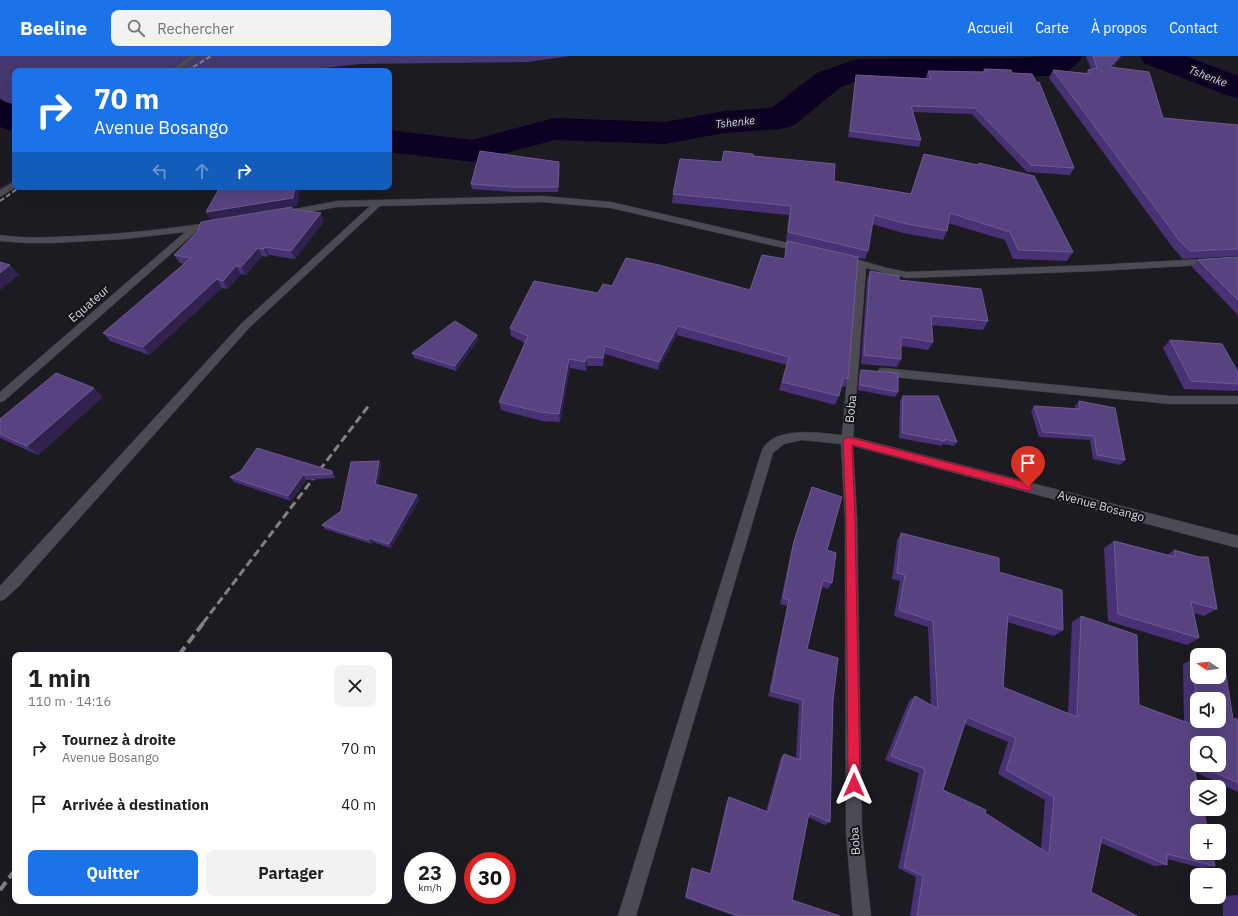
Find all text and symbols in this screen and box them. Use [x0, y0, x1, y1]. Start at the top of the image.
search box [111, 10, 391, 46]
text: Beeline [20, 16, 87, 40]
icon: search [125, 17, 147, 39]
text: Rechercher [157, 19, 234, 38]
text: Accueil [967, 19, 1013, 37]
text: Carte [1035, 19, 1069, 37]
text: À propos [1091, 19, 1147, 37]
text: Contact [1169, 19, 1218, 37]
water label: Tshenke [1187, 62, 1229, 90]
text: 70 m [94, 80, 159, 117]
icon: right [28, 84, 80, 136]
water label: Tshenke [714, 113, 756, 131]
text: Avenue Bosango [94, 116, 228, 139]
icon: left [149, 160, 171, 182]
icon: ahead [191, 160, 213, 182]
icon: right [233, 160, 255, 182]
street label: Equateur [65, 281, 113, 325]
street label: Boba [842, 394, 859, 424]
pin [1011, 446, 1045, 487]
icon: arrive [1017, 452, 1039, 474]
street label: Avenue Bosango [1056, 487, 1147, 524]
north arrow [1190, 648, 1226, 684]
map controls [1190, 648, 1226, 904]
text: 1 min [28, 662, 91, 694]
button: close [334, 665, 376, 707]
button: sound [1190, 692, 1226, 728]
text: 110 m · 14:16 [28, 693, 111, 710]
text: Tournez à droite [62, 730, 176, 749]
button: search [1190, 736, 1226, 772]
icon: right [28, 737, 50, 759]
text: 70 m [341, 739, 376, 758]
text: Avenue Bosango [62, 749, 159, 766]
position arrow [833, 764, 875, 806]
button: layers [1190, 780, 1226, 816]
icon: arrive [28, 793, 50, 815]
text: Arrivée à destination [62, 795, 209, 814]
text: 40 m [341, 795, 376, 814]
button: + [1190, 824, 1226, 860]
street label: Boba [846, 826, 863, 855]
button: Quitter [28, 850, 198, 896]
button: Partager [206, 850, 376, 896]
speed limit sign: 30 [464, 852, 516, 904]
text: 23 [418, 859, 442, 886]
button: − [1190, 868, 1226, 904]
text: km/h [418, 881, 442, 894]

